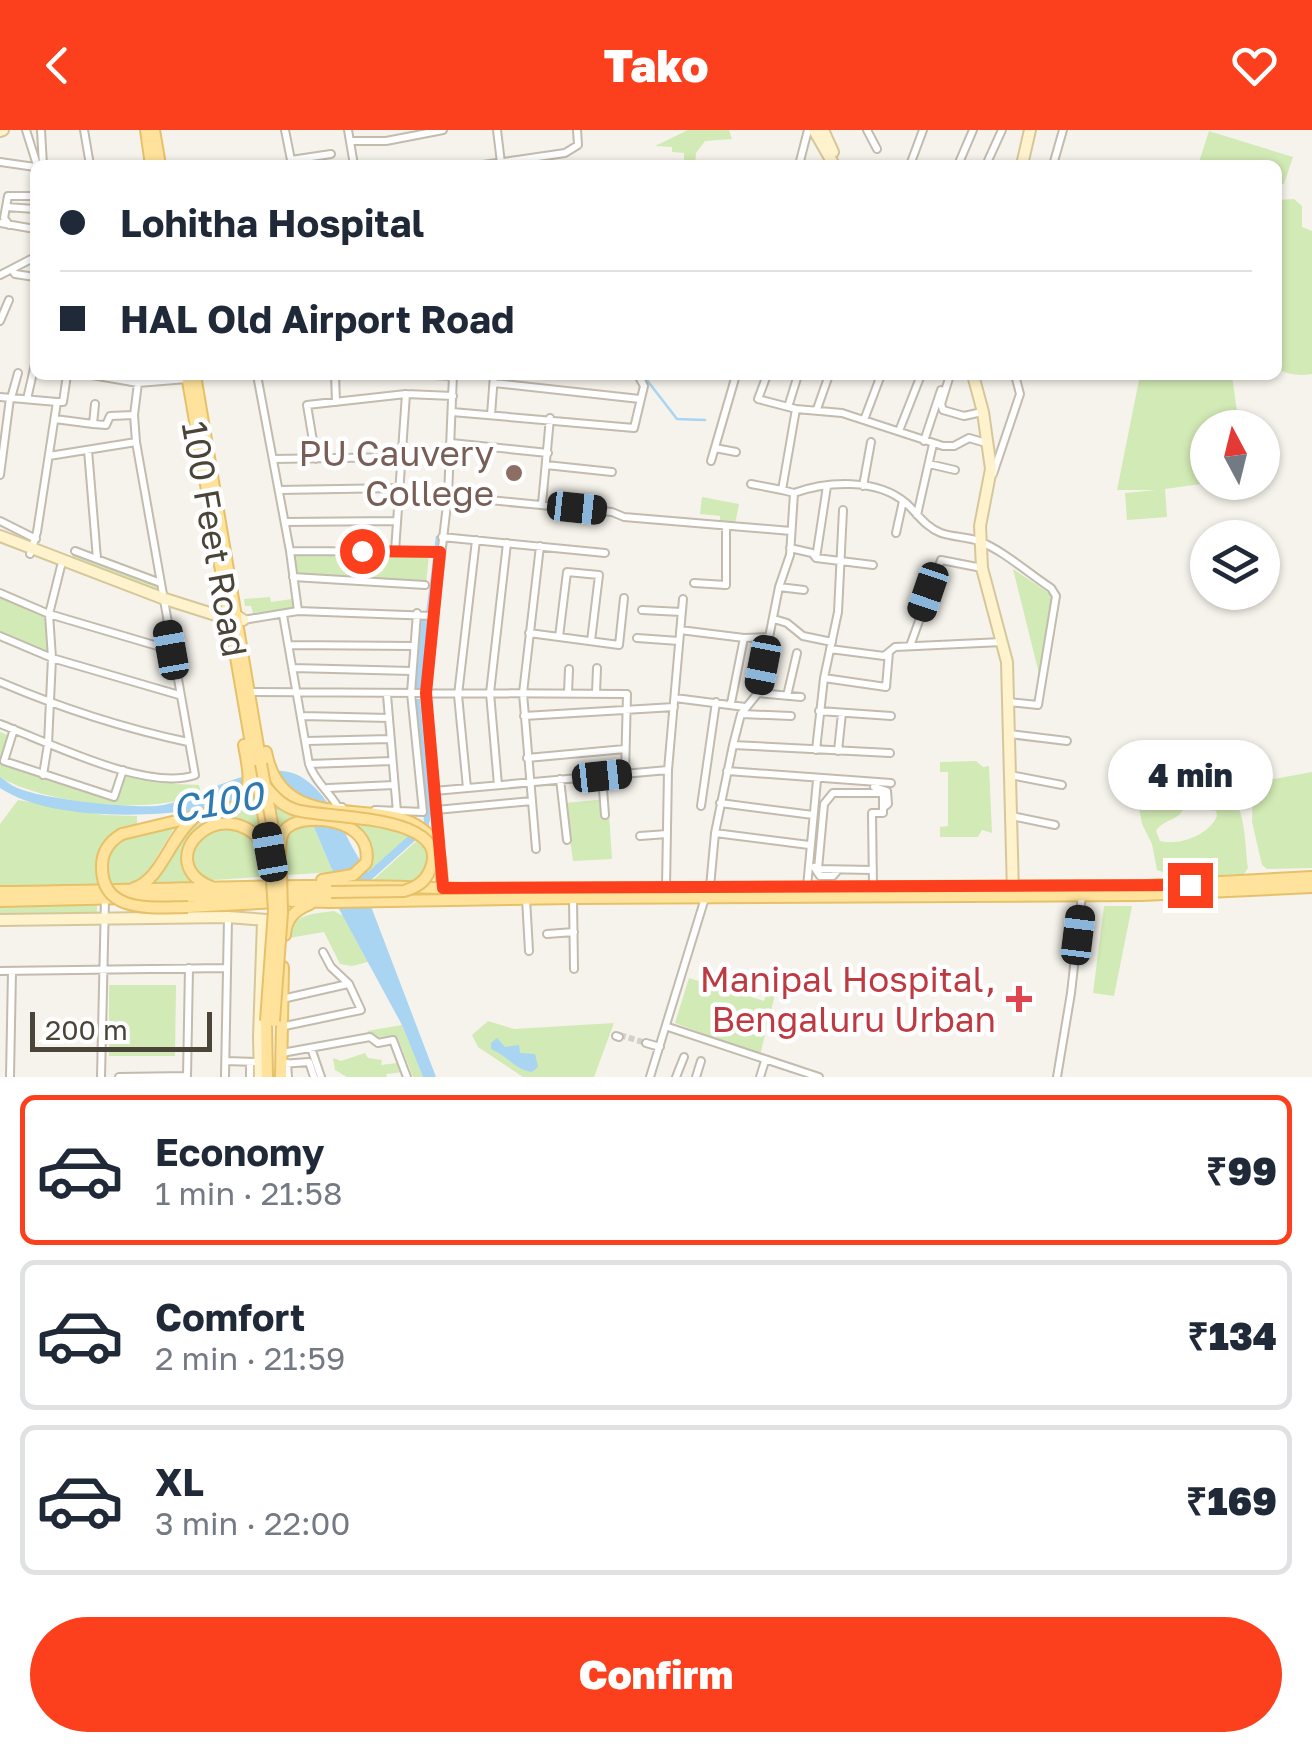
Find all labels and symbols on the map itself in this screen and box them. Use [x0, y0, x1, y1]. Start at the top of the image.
north arrow [1190, 410, 1280, 500]
street label: 100 Feet Road [174, 418, 256, 660]
place label: PU Cauvery College [299, 432, 494, 514]
marker: PU Cauvery College [503, 462, 525, 484]
car [546, 490, 608, 526]
route start [340, 529, 385, 574]
car [904, 559, 952, 625]
car [151, 618, 191, 682]
car [743, 633, 783, 697]
callout: 4 min [1108, 740, 1272, 810]
car [571, 758, 633, 794]
water label: C100 [168, 771, 268, 830]
car [250, 820, 290, 884]
route end [1168, 863, 1213, 908]
car [1059, 903, 1097, 967]
place label: Manipal Hospital, Bengaluru Urban [700, 958, 996, 1040]
marker: Manipal Hospital, Bengaluru Urban [1006, 986, 1032, 1012]
scale bar [30, 1007, 212, 1051]

